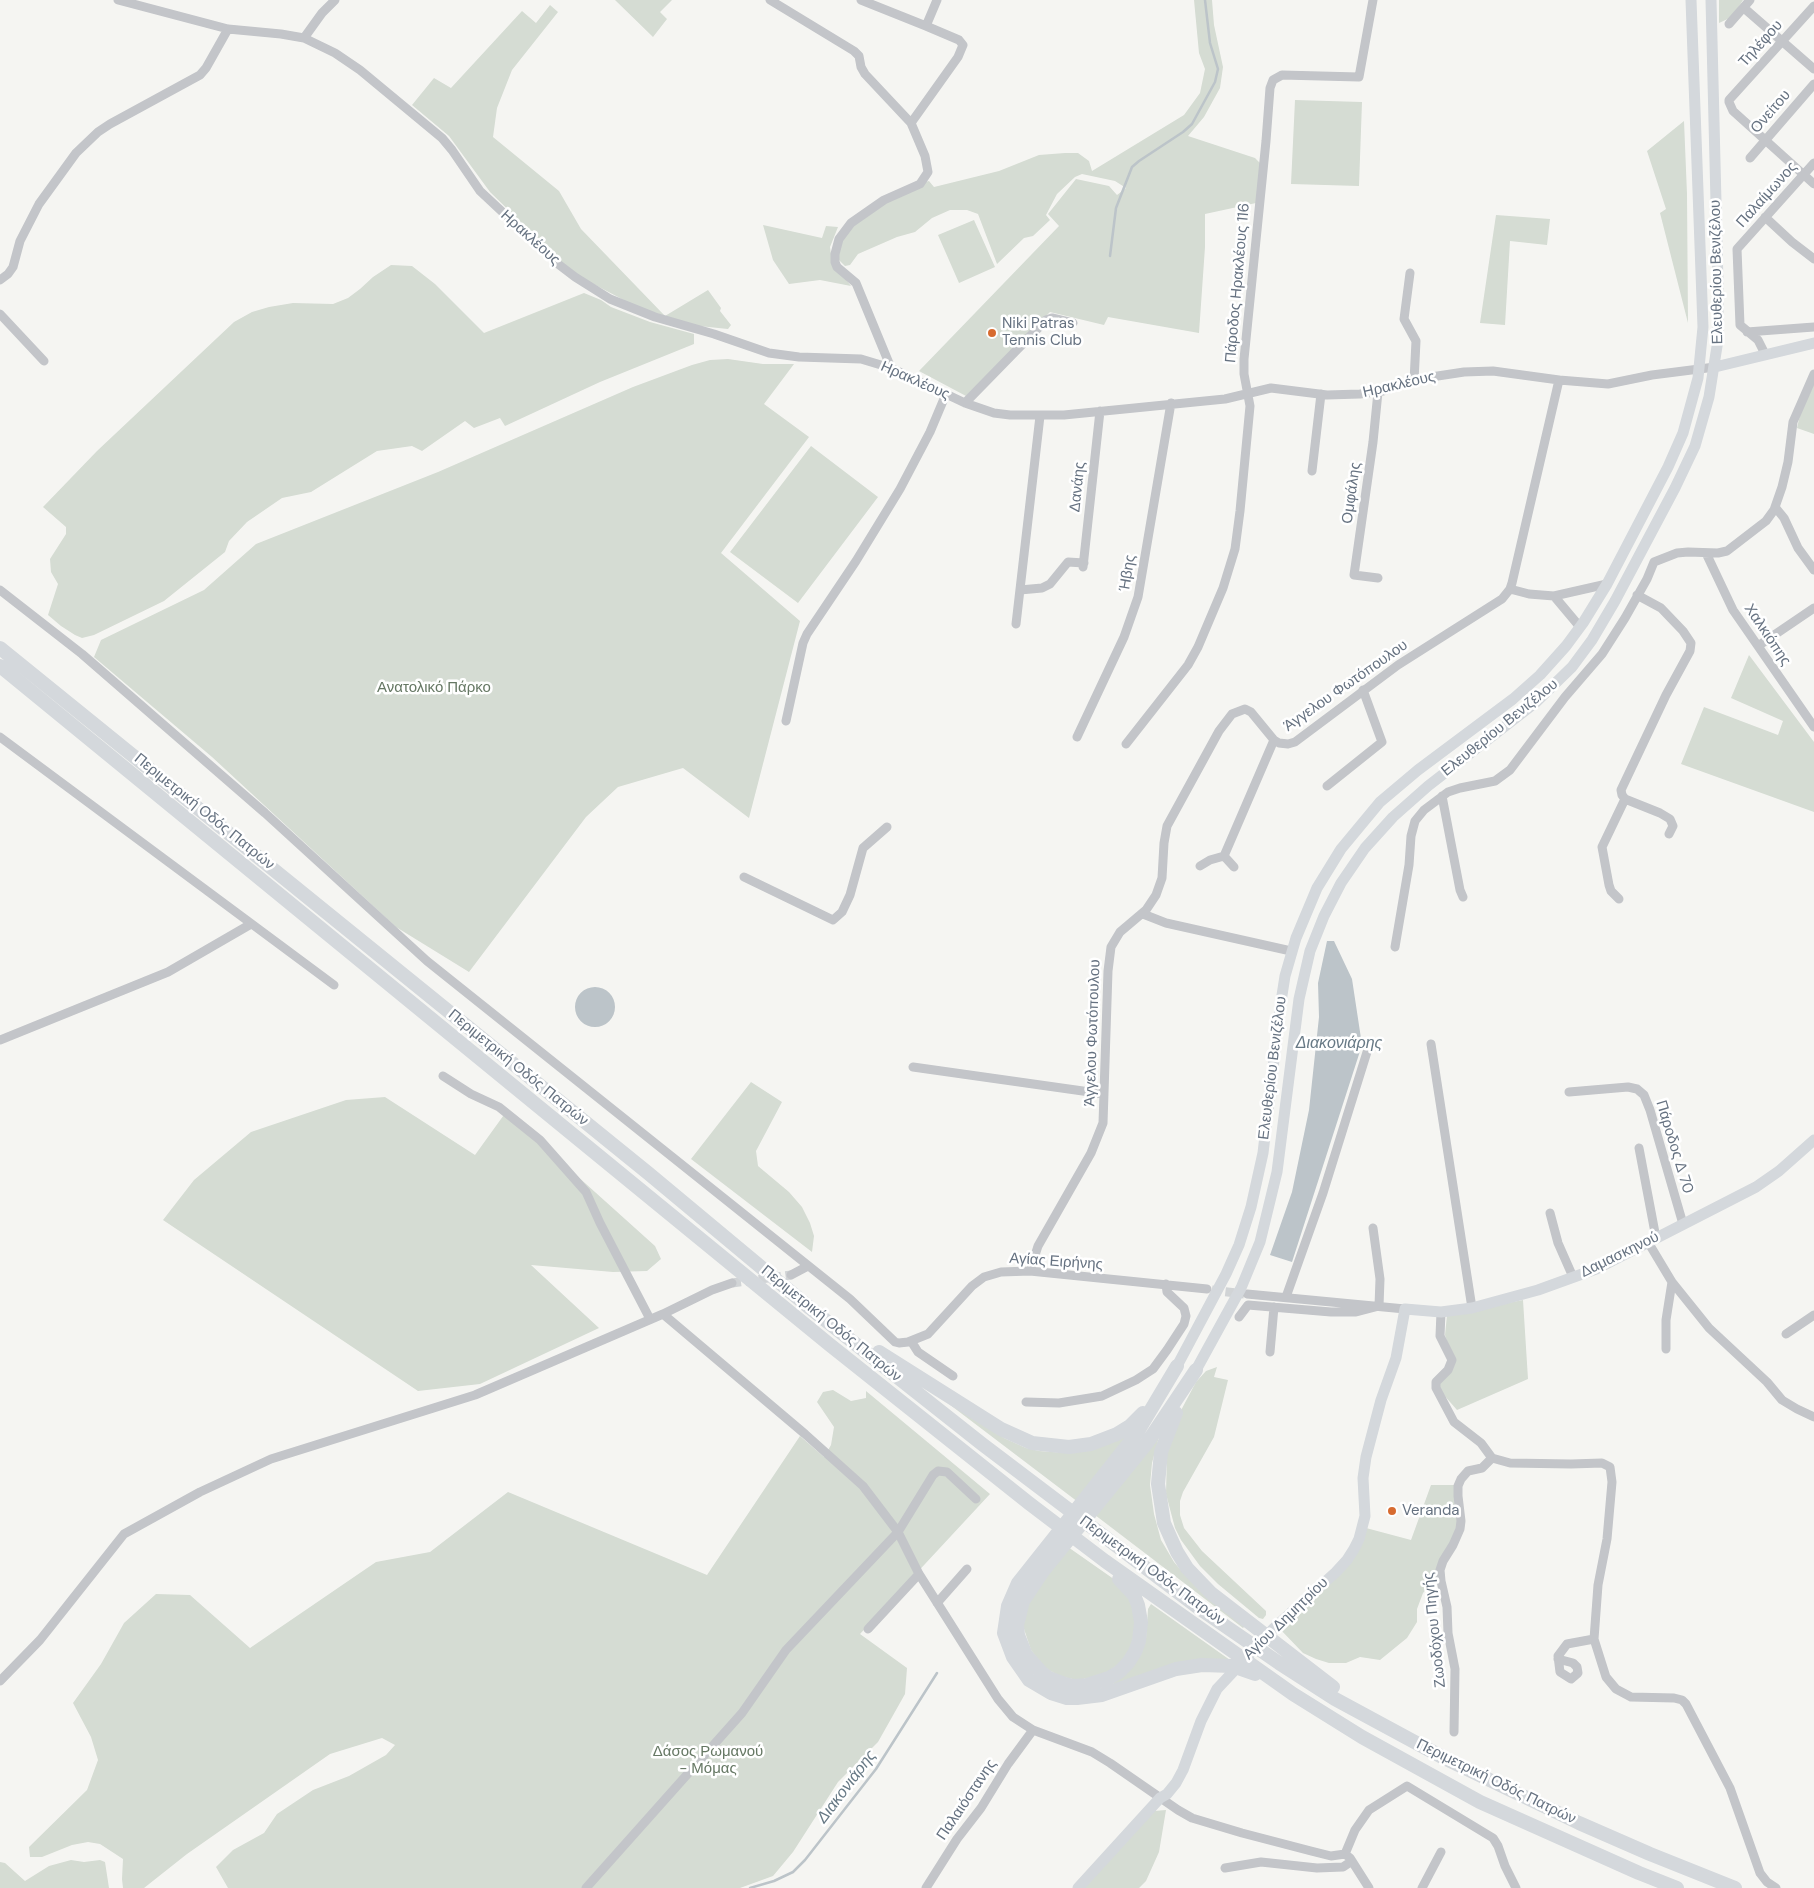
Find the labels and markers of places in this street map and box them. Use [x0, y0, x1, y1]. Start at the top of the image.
place label: Niki Patras Tennis Club [1002, 315, 1082, 350]
marker: Niki Patras Tennis Club [986, 327, 998, 339]
place label: Veranda [1402, 1502, 1459, 1520]
marker: Veranda [1386, 1505, 1398, 1517]

